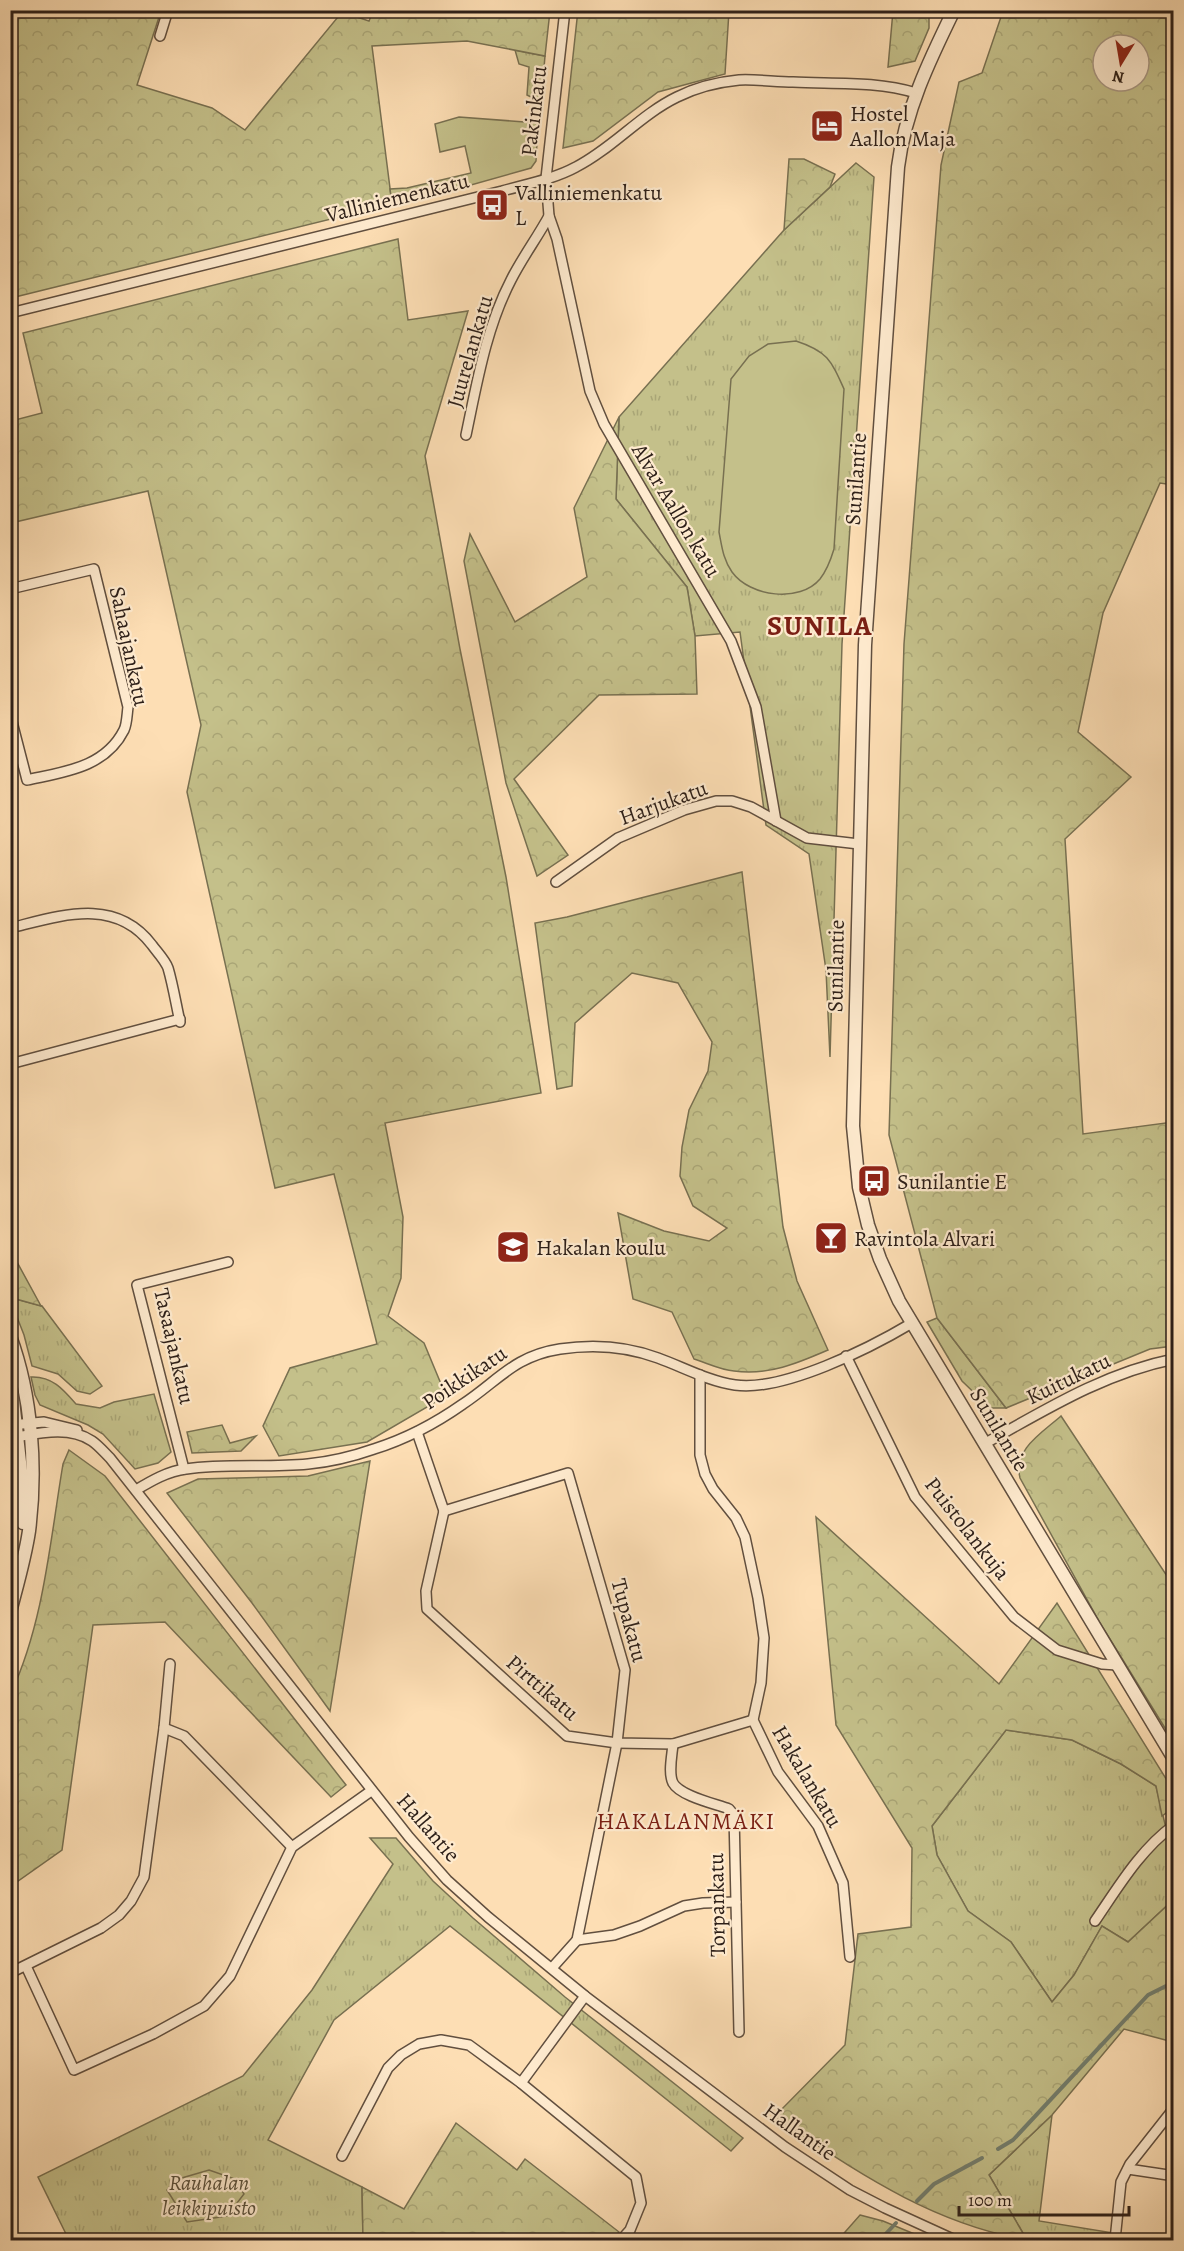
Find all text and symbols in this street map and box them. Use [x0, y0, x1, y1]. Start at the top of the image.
north arrow [1091, 33, 1151, 93]
street label: Pakinkatu [514, 64, 554, 158]
text: N [1110, 65, 1126, 89]
place label: Hostel Aallon Maja [849, 99, 956, 154]
hotel icon: Hostel Aallon Maja [809, 108, 845, 144]
street label: Valliniemenkatu [321, 166, 472, 231]
place label: Valliniemenkatu L [514, 178, 662, 233]
bus stop icon: Valliniemenkatu L [474, 187, 510, 223]
street label: Juurelankatu [440, 291, 500, 411]
street label: Sunilantie [838, 432, 874, 526]
street label: Alvar Aallon katu [624, 437, 728, 583]
street label: Sahaajankatu [102, 584, 156, 709]
district label: SUNILA [767, 607, 873, 645]
street label: Harjukatu [615, 773, 712, 833]
street label: Sunilantie [820, 919, 852, 1013]
bus stop icon: Sunilantie E [856, 1163, 892, 1199]
place label: Sunilantie E [897, 1167, 1007, 1197]
bar icon: Ravintola Alvari [813, 1220, 849, 1256]
place label: Ravintola Alvari [854, 1224, 995, 1254]
school or university icon: Hakalan koulu [495, 1229, 531, 1265]
place label: Hakalan koulu [536, 1233, 666, 1263]
street label: Tasaajankatu [146, 1285, 202, 1407]
street label: Poikkikatu [416, 1338, 513, 1417]
street label: Kuitukatu [1021, 1346, 1116, 1412]
street label: Sunilantie [962, 1382, 1036, 1477]
street label: Puistolankuja [917, 1471, 1018, 1587]
street label: Tupakatu [604, 1575, 655, 1665]
street label: Pirttikatu [500, 1648, 585, 1728]
street label: Hakalankatu [765, 1720, 850, 1833]
street label: Hallantie [390, 1787, 467, 1869]
district label: HAKALANMÄKI [596, 1805, 776, 1837]
street label: Torpankatu [701, 1853, 733, 1957]
street label: Hallantie [757, 2096, 842, 2168]
park label: Rauhalan leikkipuisto [162, 2168, 256, 2223]
scale bar [959, 2179, 1128, 2217]
text: 100 m [968, 2188, 1012, 2212]

